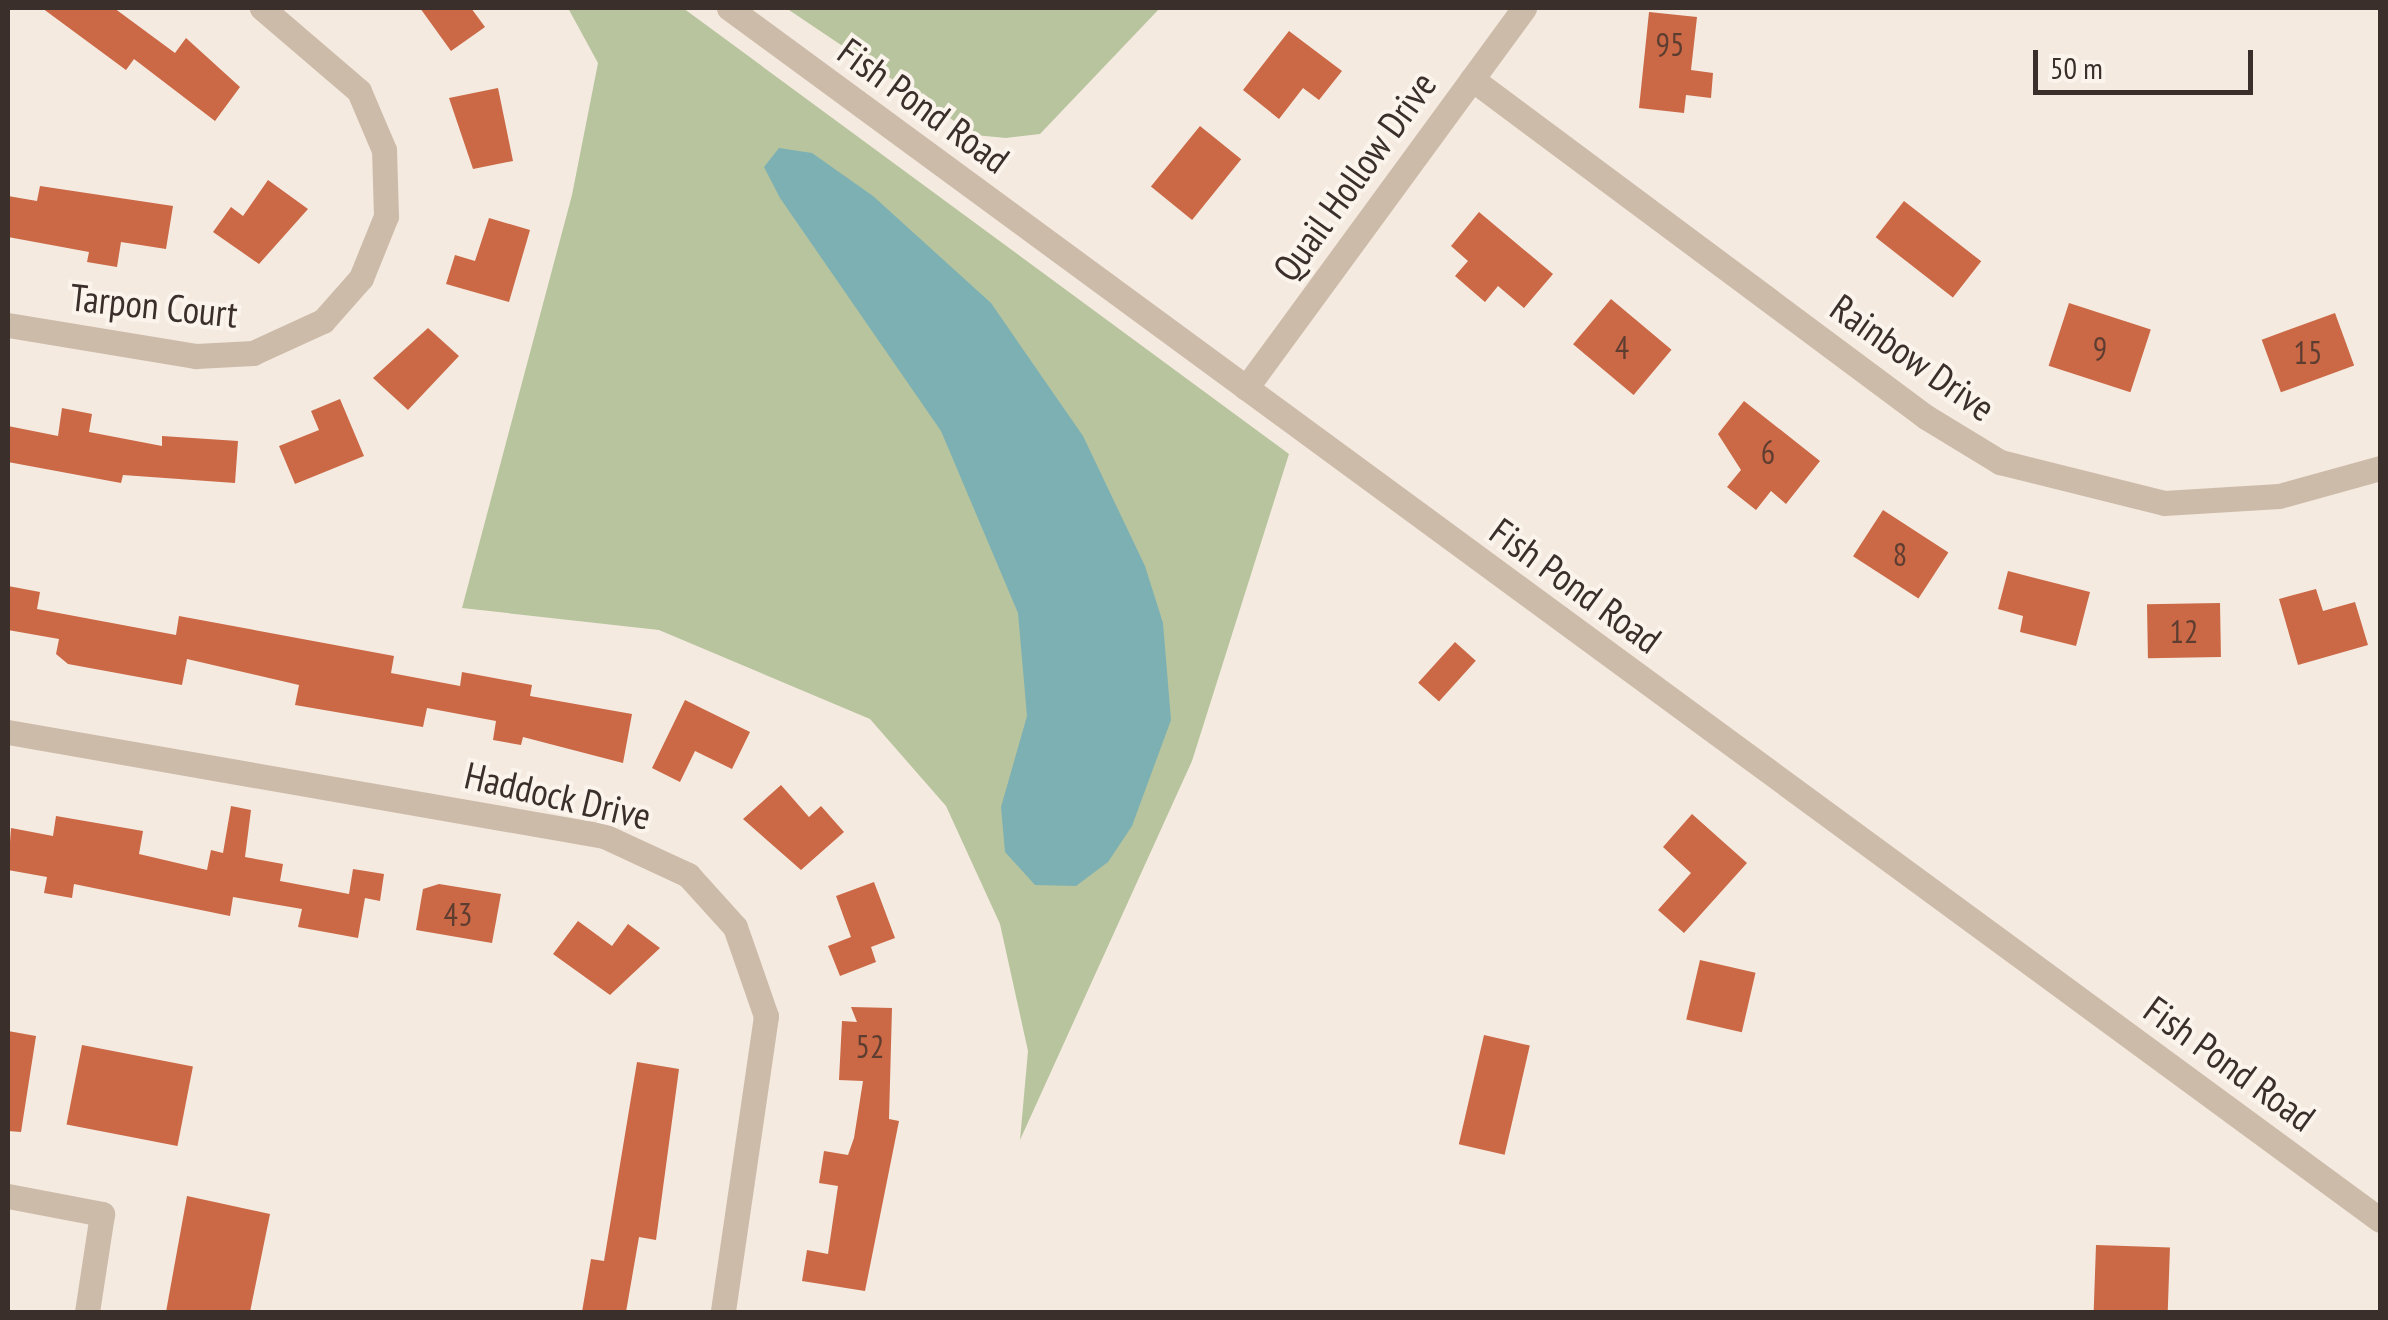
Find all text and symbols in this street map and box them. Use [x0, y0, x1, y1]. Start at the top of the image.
house number: 95 [1656, 25, 1684, 63]
street label: Fish Pond Road [830, 28, 1018, 182]
scale bar [2038, 30, 2258, 92]
text: 50 m [2050, 48, 2103, 87]
street label: Quail Hollow Drive [1263, 62, 1445, 290]
street label: Tarpon Court [68, 274, 240, 336]
street label: Rainbow Drive [1822, 284, 2004, 430]
house number: 4 [1615, 328, 1629, 366]
house number: 9 [2093, 329, 2107, 367]
house number: 15 [2294, 333, 2322, 371]
house number: 6 [1761, 433, 1775, 471]
street label: Fish Pond Road [1482, 508, 1670, 662]
house number: 8 [1893, 535, 1907, 573]
house number: 12 [2170, 612, 2198, 650]
street label: Haddock Drive [460, 751, 656, 839]
house number: 43 [444, 895, 472, 933]
street label: Fish Pond Road [2136, 986, 2324, 1140]
house number: 52 [856, 1027, 884, 1065]

